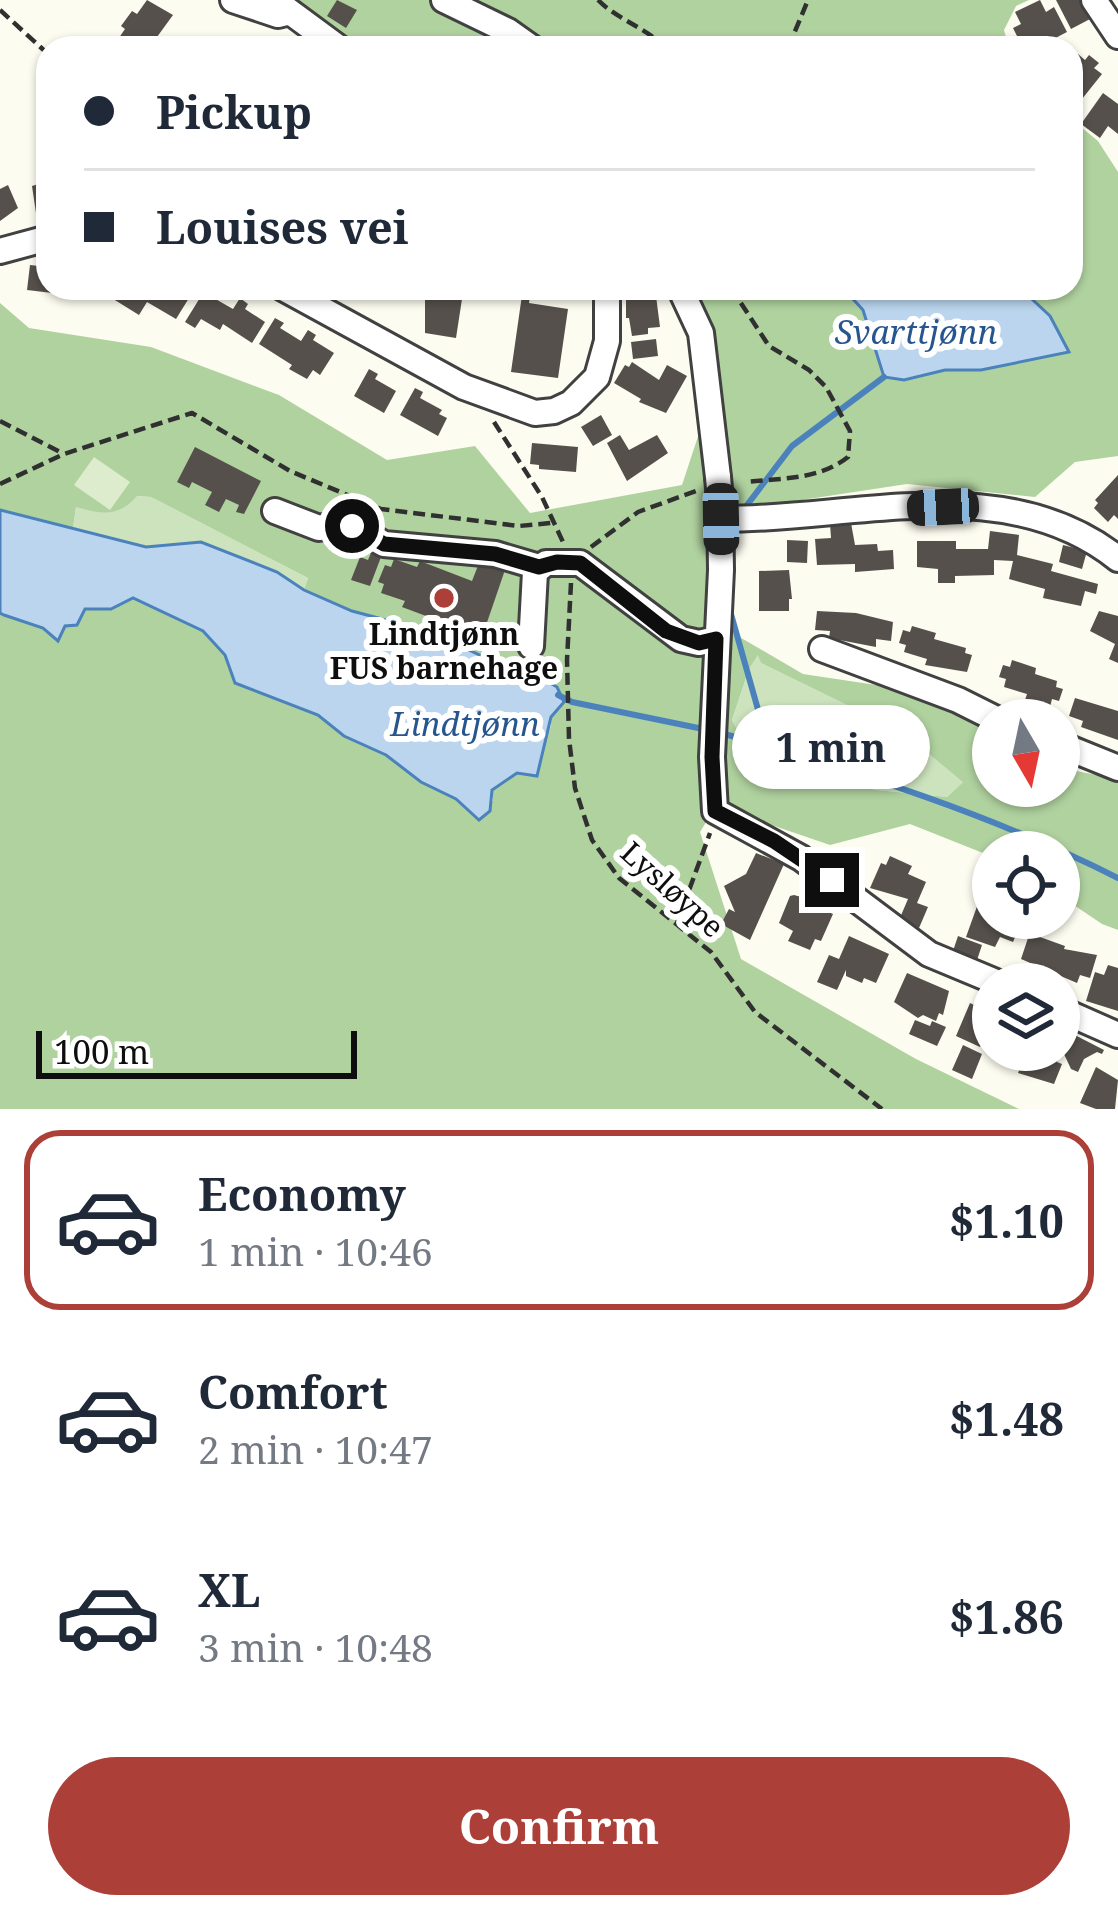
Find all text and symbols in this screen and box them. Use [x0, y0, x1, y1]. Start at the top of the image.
text: Pickup [156, 81, 312, 142]
text: Louises vei [156, 196, 409, 257]
water label: Svarttjønn [835, 309, 998, 354]
car [702, 483, 740, 555]
car [906, 487, 980, 527]
route start [325, 499, 379, 553]
marker: Lindtjønn FUS barnehage [431, 585, 457, 611]
place label: Lindtjønn FUS barnehage [330, 613, 558, 688]
north arrow [972, 699, 1080, 807]
map controls [972, 699, 1080, 1071]
water label: Lindtjønn [389, 701, 540, 746]
callout: 1 min [733, 706, 931, 790]
text: 1 min [776, 720, 886, 773]
button: locate [972, 831, 1080, 939]
street label: Lysløype [613, 832, 733, 946]
route end [805, 853, 859, 907]
button: layers [972, 963, 1080, 1071]
scale bar [36, 1025, 357, 1078]
text: 100 m [54, 1029, 149, 1074]
text: Economy [198, 1163, 406, 1224]
icon: car [54, 1166, 162, 1274]
text: $1.10 [949, 1190, 1064, 1251]
text: 1 min · 10:46 [198, 1224, 433, 1277]
text: Comfort [198, 1361, 388, 1422]
icon: car [54, 1364, 162, 1472]
text: $1.48 [949, 1388, 1064, 1449]
text: 2 min · 10:47 [198, 1422, 433, 1475]
text: XL [198, 1559, 260, 1620]
icon: car [54, 1562, 162, 1670]
text: $1.86 [949, 1586, 1064, 1647]
text: 3 min · 10:48 [198, 1620, 433, 1673]
button: Confirm [48, 1757, 1070, 1895]

